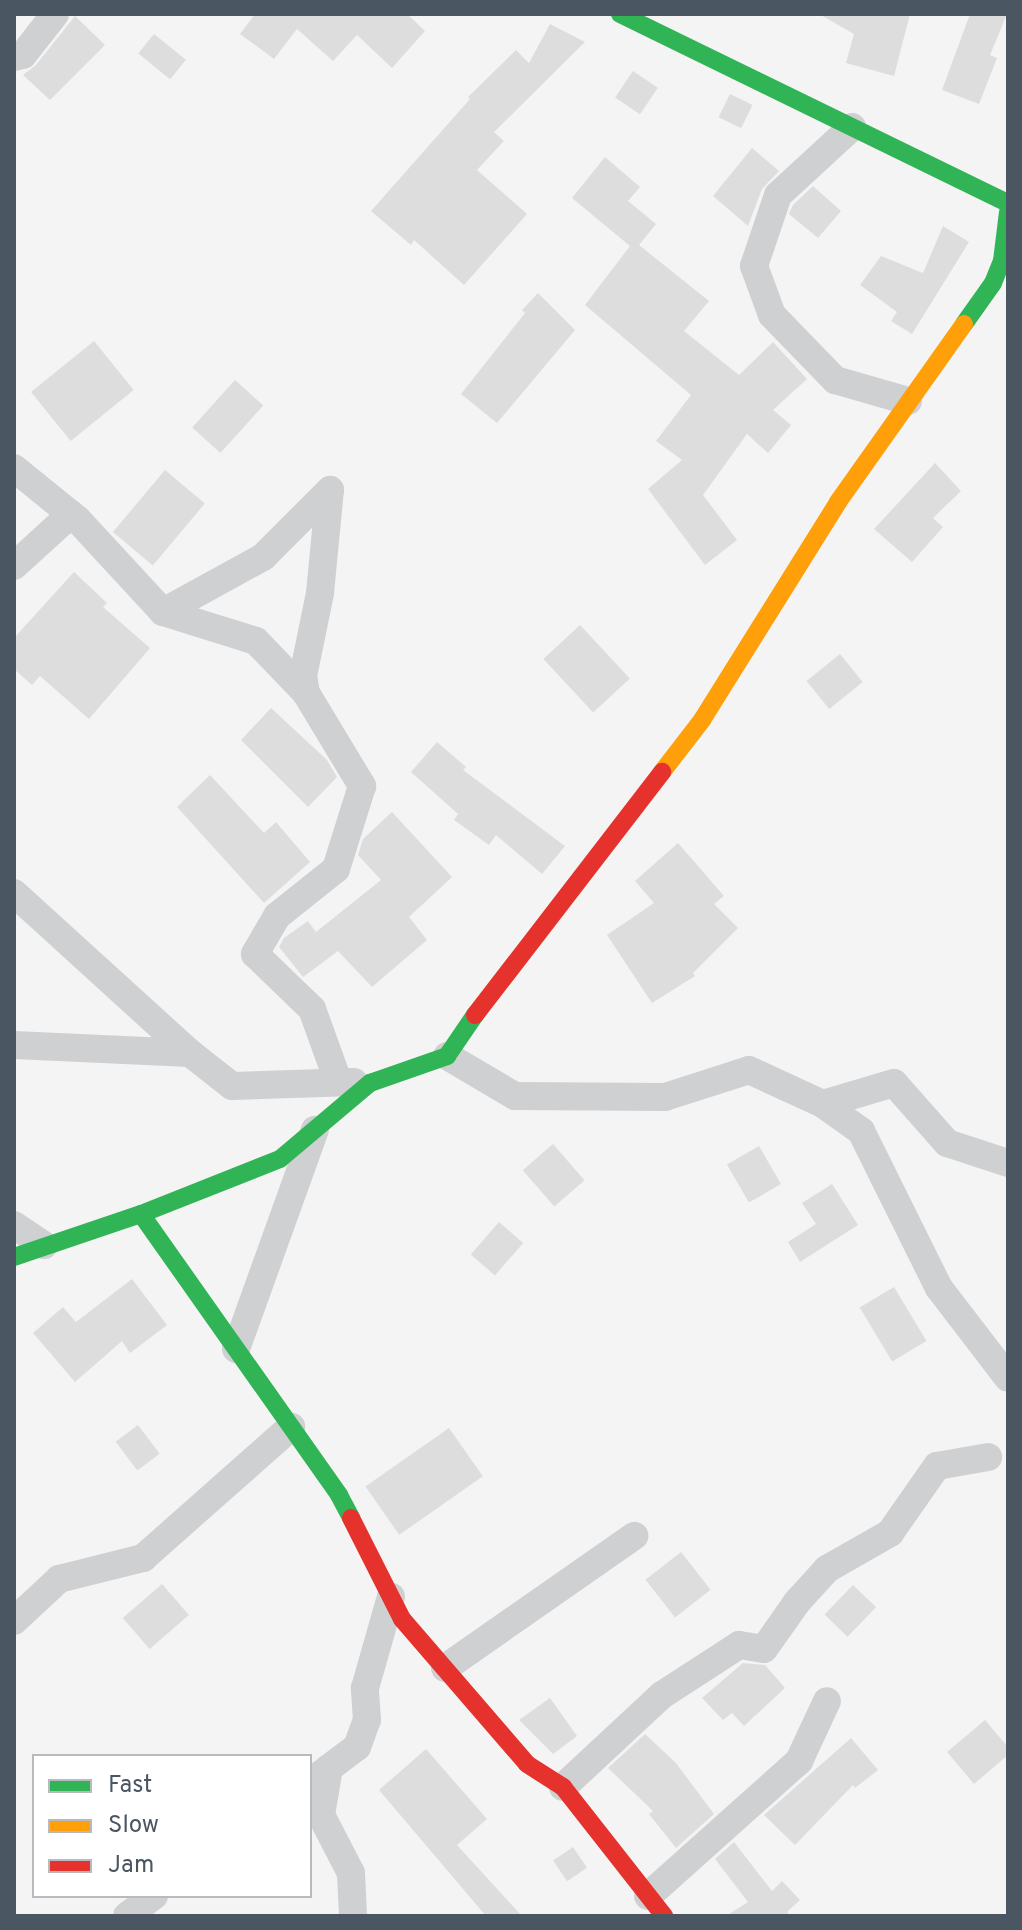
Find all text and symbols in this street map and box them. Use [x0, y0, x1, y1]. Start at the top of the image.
legend [32, 1754, 312, 1898]
text: Fast [108, 1771, 152, 1801]
text: Slow [108, 1811, 159, 1841]
text: Jam [108, 1851, 154, 1881]

